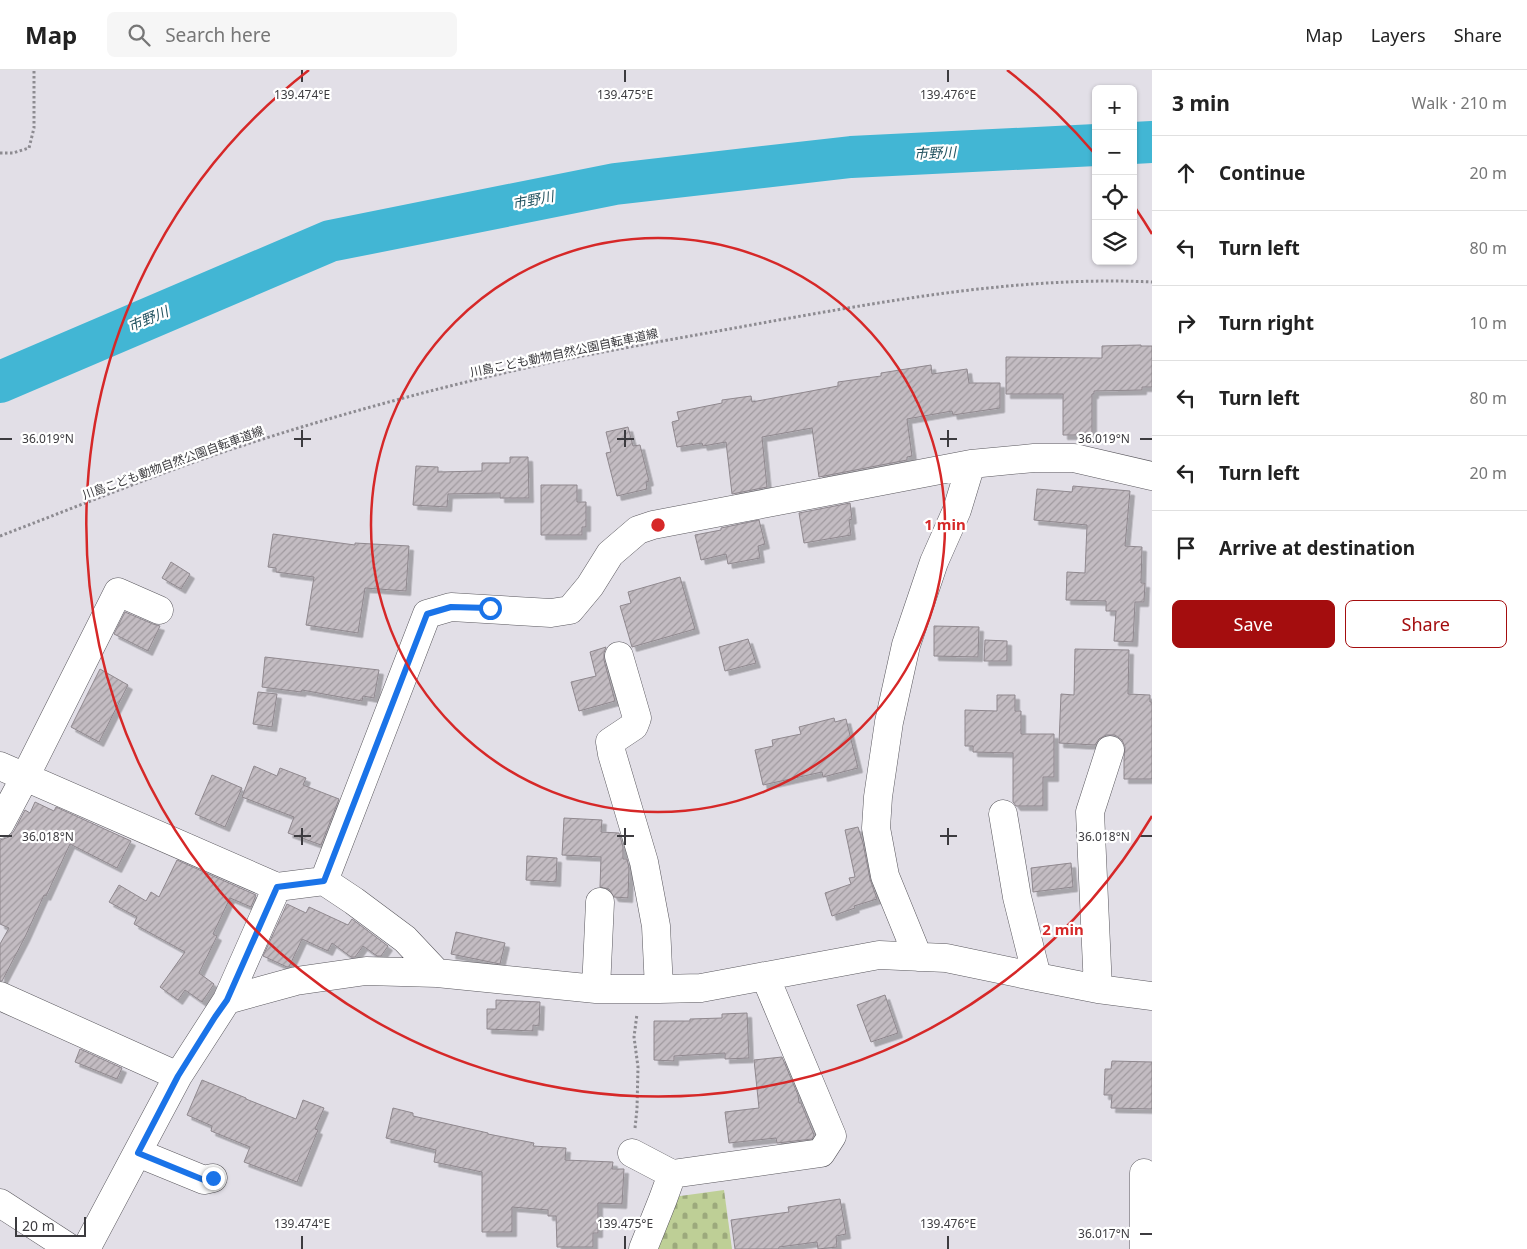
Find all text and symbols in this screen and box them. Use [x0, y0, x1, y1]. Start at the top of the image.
search box [107, 12, 457, 57]
text: Map [25, 18, 77, 51]
icon: search [125, 21, 153, 49]
text: Search here [165, 22, 271, 48]
text: Map [1305, 23, 1343, 47]
text: Layers [1371, 23, 1426, 47]
text: Share [1454, 23, 1502, 47]
map controls [1092, 85, 1137, 265]
button: + [1092, 85, 1137, 130]
text: 139.474°E [274, 86, 330, 103]
text: 139.475°E [597, 86, 653, 103]
text: 139.476°E [920, 86, 976, 103]
text: 3 min [1172, 89, 1230, 117]
text: Walk · 210 m [1412, 92, 1507, 114]
button: − [1092, 130, 1137, 175]
water label: 市野川 [914, 142, 958, 163]
icon: ahead [1172, 159, 1200, 187]
text: Continue [1219, 160, 1305, 186]
text: 20 m [1470, 162, 1507, 184]
button: locate [1092, 175, 1137, 220]
water label: 市野川 [510, 186, 557, 213]
button: layers [1092, 220, 1137, 265]
icon: left [1172, 234, 1200, 262]
text: Turn left [1219, 235, 1300, 261]
text: 80 m [1470, 237, 1507, 259]
water label: 市野川 [125, 301, 173, 335]
icon: right [1172, 309, 1200, 337]
text: Turn right [1219, 310, 1314, 336]
text: 10 m [1470, 312, 1507, 334]
street label: 川島こども動物自然公園自転車道線 [468, 324, 660, 381]
icon: left [1172, 384, 1200, 412]
text: Turn left [1219, 385, 1300, 411]
text: 80 m [1470, 387, 1507, 409]
street label: 川島こども動物自然公園自転車道線 [80, 422, 266, 503]
text: 36.019°N [22, 430, 74, 447]
text: 36.019°N [1078, 430, 1130, 447]
icon: left [1172, 459, 1200, 487]
text: Turn left [1219, 460, 1300, 486]
text: 20 m [1470, 462, 1507, 484]
text: 1 min [924, 514, 966, 534]
centre of rings [649, 516, 667, 534]
icon: arrive [1172, 534, 1200, 562]
text: Arrive at destination [1219, 535, 1415, 561]
route start [479, 597, 502, 620]
button: Save [1172, 600, 1335, 648]
button: Share [1345, 600, 1507, 648]
text: 36.018°N [22, 828, 74, 845]
text: 36.018°N [1078, 828, 1130, 845]
text: 2 min [1042, 919, 1084, 939]
route end [202, 1167, 225, 1190]
scale bar [15, 1214, 86, 1237]
text: 139.474°E [274, 1215, 330, 1232]
text: 139.475°E [597, 1215, 653, 1232]
text: 139.476°E [920, 1215, 976, 1232]
text: 20 m [22, 1216, 55, 1235]
text: 36.017°N [1078, 1225, 1130, 1242]

